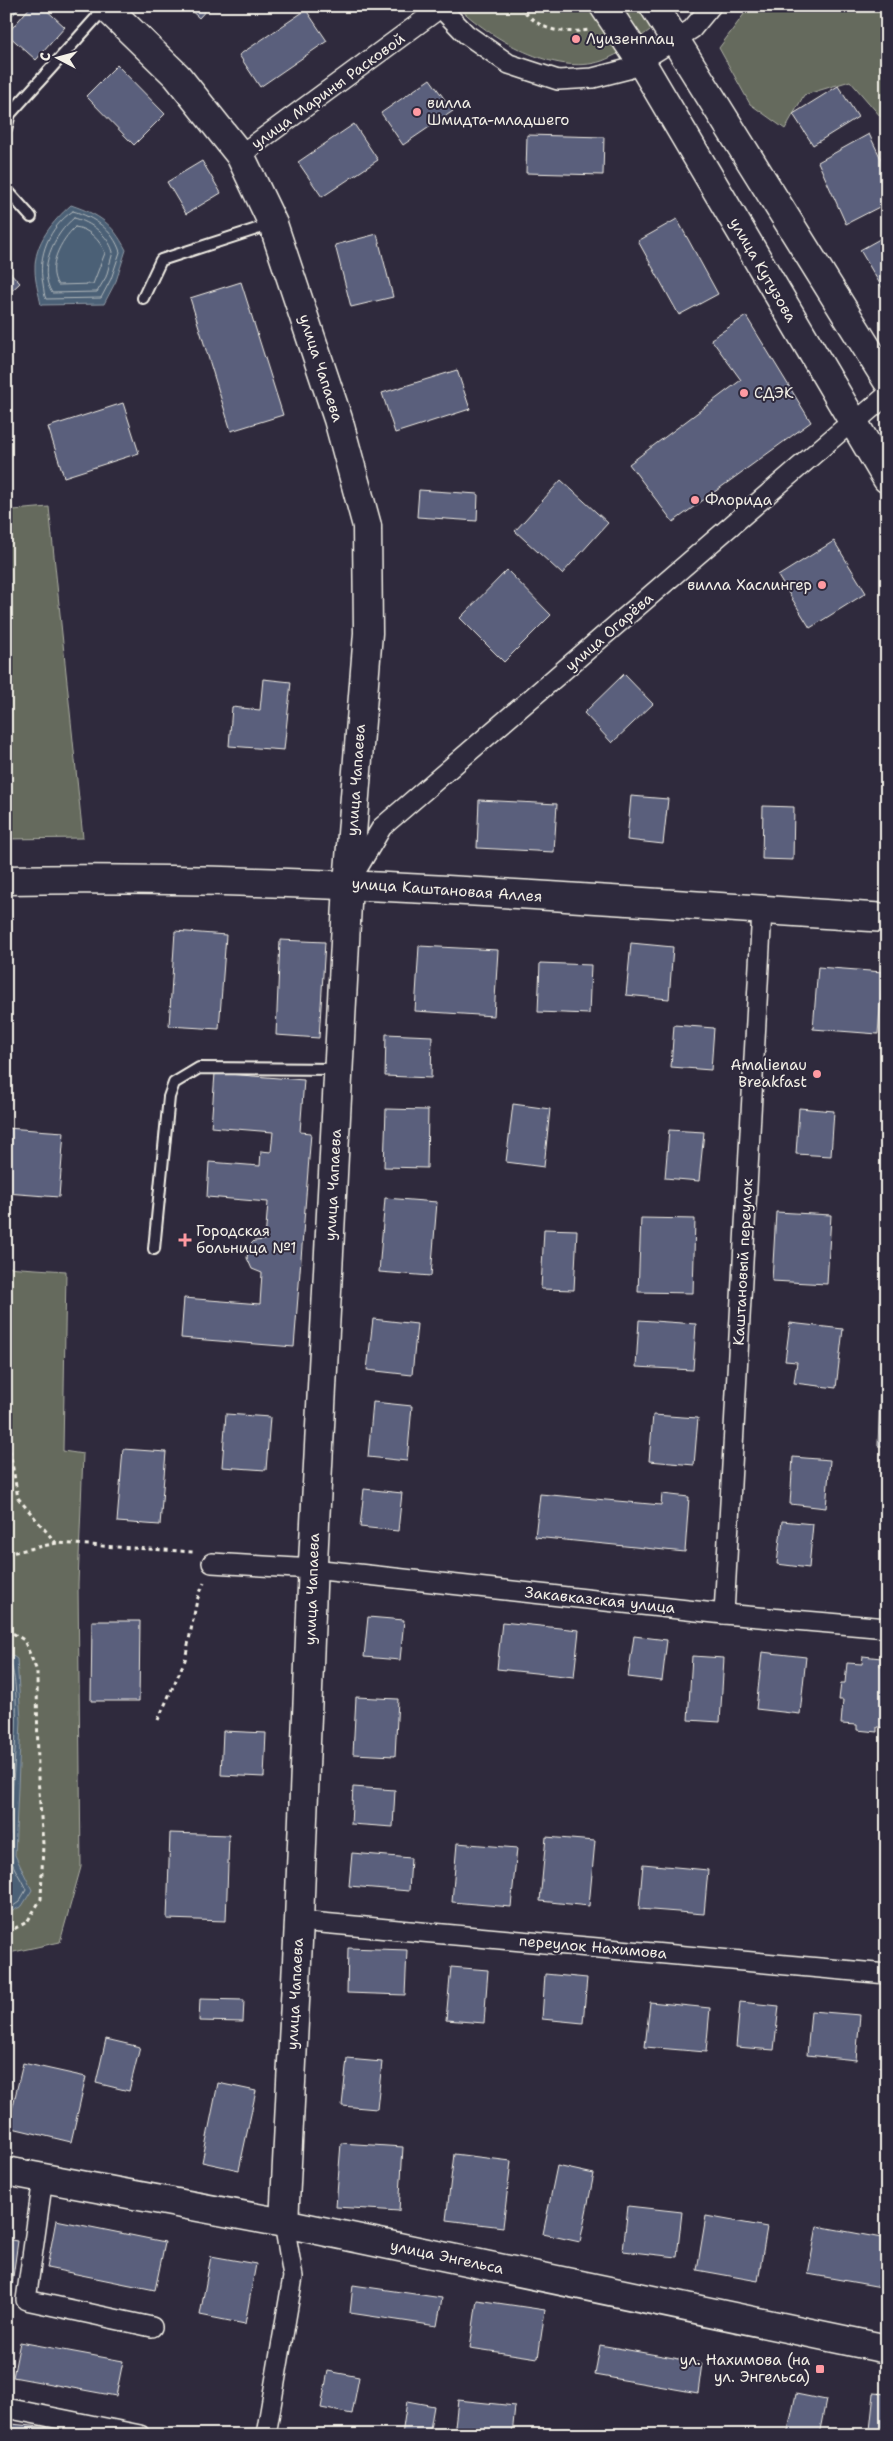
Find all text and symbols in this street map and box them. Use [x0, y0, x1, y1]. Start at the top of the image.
street label: улица Марины Расковой [247, 28, 409, 154]
place label: Луизенплац [586, 29, 674, 49]
north arrow [32, 32, 82, 82]
marker: Луизенплац [570, 33, 582, 45]
text: С [36, 51, 54, 62]
place label: вилла Шмидта-младшего [427, 93, 569, 130]
marker: вилла Шмидта-младшего [411, 106, 423, 118]
street label: улица Кутузова [725, 214, 801, 327]
street label: улица Чапаева [294, 312, 348, 425]
place label: СДЭК [754, 383, 794, 403]
marker: СДЭК [738, 387, 750, 399]
place label: Флорида [705, 490, 773, 510]
marker: Флорида [689, 494, 701, 506]
place label: вилла Хаслингер [687, 575, 812, 595]
marker: вилла Хаслингер [816, 579, 828, 591]
street label: улица Огарёва [561, 588, 658, 676]
street label: улица Чапаева [342, 723, 370, 837]
street label: улица Каштановая Аллея [351, 873, 543, 907]
place label: Amalienau Breakfast [730, 1055, 807, 1092]
marker: Amalienau Breakfast [811, 1068, 823, 1080]
street label: улица Чапаева [320, 1128, 346, 1242]
street label: Каштановый переулок [729, 1178, 757, 1346]
place label: Городская больница №1 [196, 1221, 297, 1258]
marker: Городская больница №1 [178, 1233, 192, 1247]
street label: улица Чапаева [300, 1532, 324, 1645]
street label: Закавказская улица [524, 1582, 677, 1618]
street label: переулок Нахимова [518, 1931, 669, 1963]
street label: улица Чапаева [282, 1937, 308, 2051]
street label: улица Энгельса [388, 2235, 506, 2279]
place label: ул. Нахимова (на ул. Энгельса) [680, 2350, 811, 2387]
marker: ул. Нахимова (на ул. Энгельса) [814, 2363, 826, 2375]

